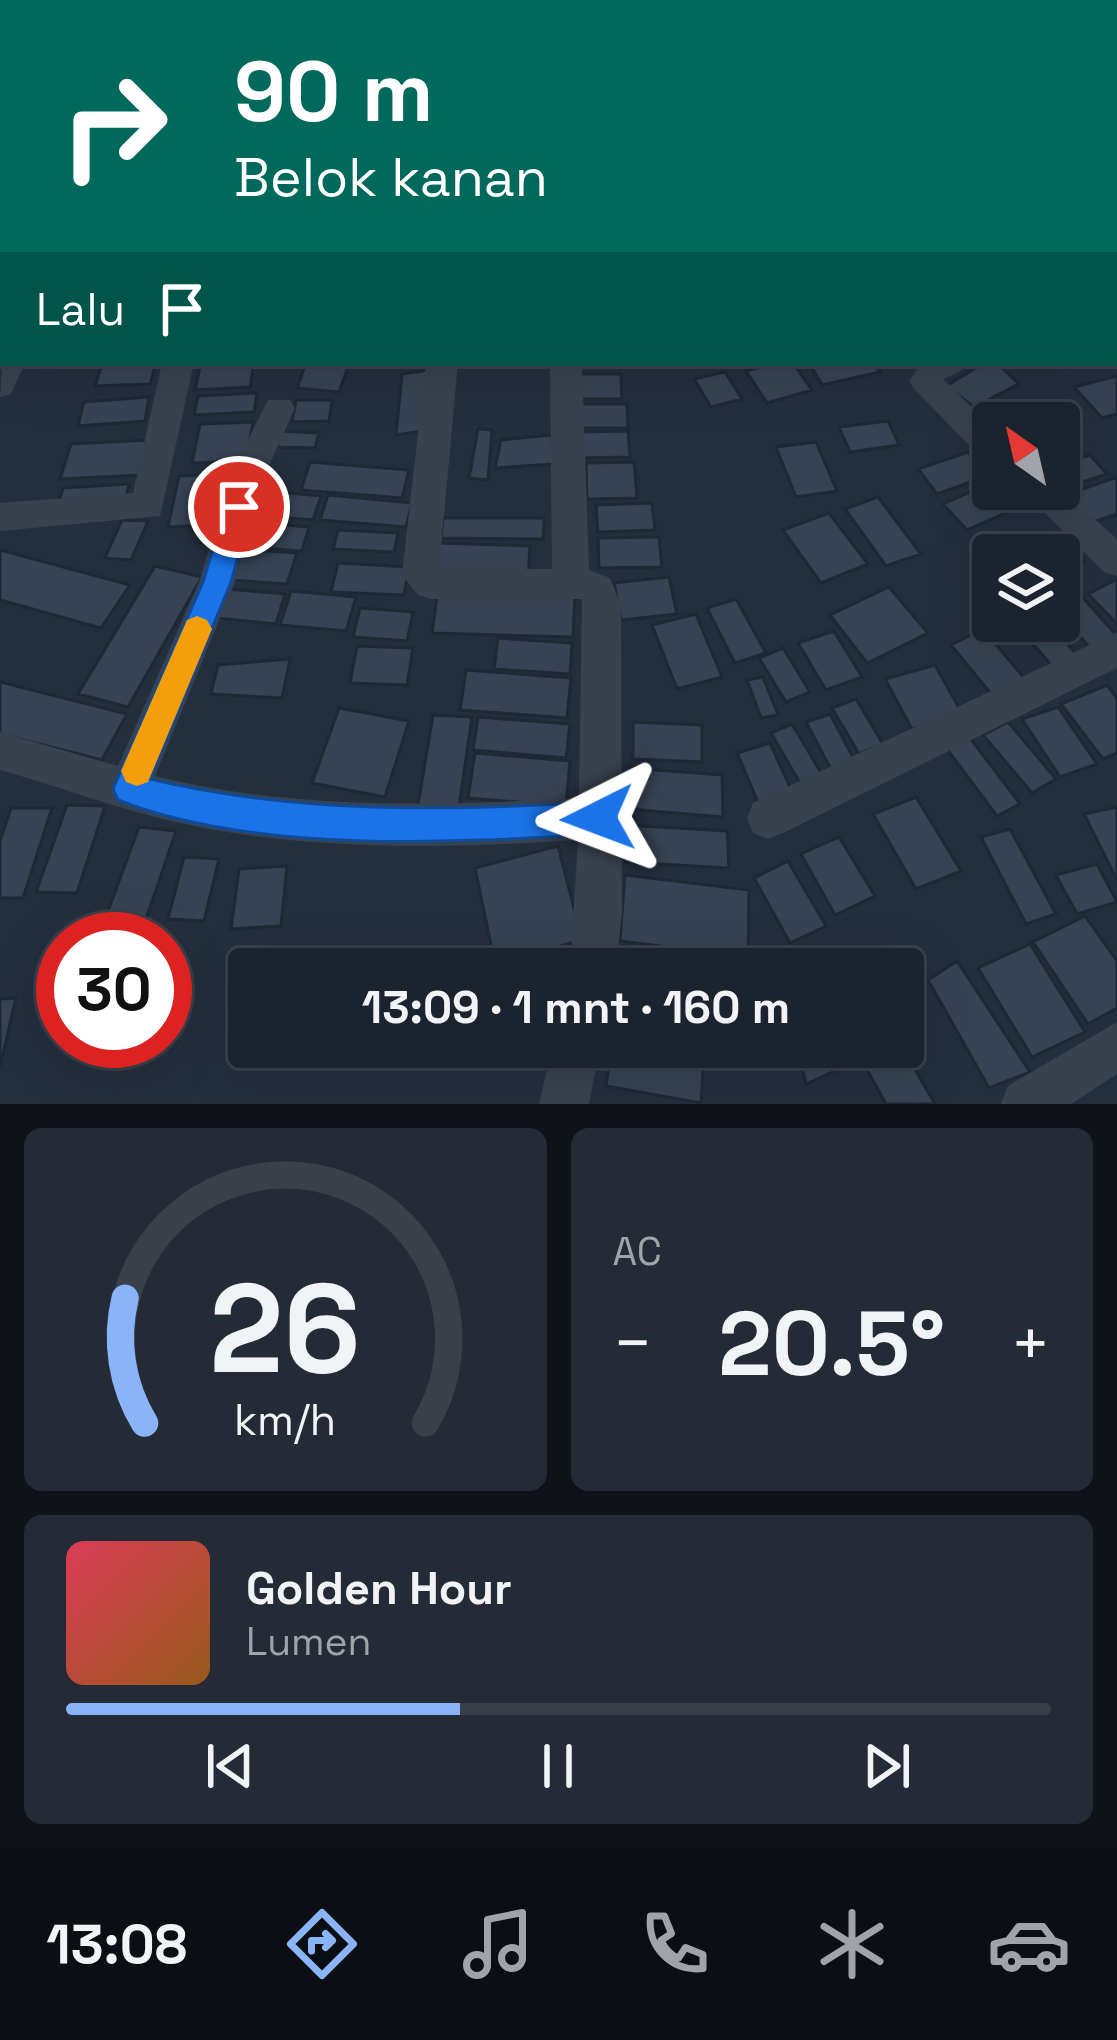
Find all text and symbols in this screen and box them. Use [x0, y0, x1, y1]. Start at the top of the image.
text: 90 m [234, 38, 433, 146]
icon: right [36, 48, 192, 204]
text: Belok kanan [234, 143, 548, 212]
icon: arrive [149, 276, 215, 342]
text: Lalu [36, 281, 125, 338]
north arrow [972, 402, 1080, 510]
map controls [972, 402, 1080, 642]
pin [188, 456, 290, 558]
icon: arrive [206, 474, 272, 540]
button: layers [972, 534, 1080, 642]
position arrow [535, 755, 661, 881]
speed limit sign: 30 [36, 912, 192, 1068]
text: 13:09 · 1 mnt · 160 m [362, 979, 790, 1036]
text: AC [613, 1227, 662, 1276]
text: 26 [210, 1249, 361, 1408]
text: 20.5° [718, 1286, 945, 1401]
text: − [613, 1301, 653, 1385]
text: + [1010, 1301, 1051, 1385]
text: km/h [234, 1392, 336, 1447]
text: Golden Hour [246, 1560, 512, 1617]
text: Lumen [246, 1617, 372, 1666]
icon: previous [197, 1733, 263, 1799]
icon: pause [525, 1733, 591, 1799]
icon: next [854, 1733, 920, 1799]
icon: directions [280, 1902, 364, 1986]
icon: music [456, 1902, 540, 1986]
icon: phone [633, 1902, 717, 1986]
icon: climate [810, 1902, 894, 1986]
icon: car [987, 1902, 1071, 1986]
text: 13:08 [46, 1910, 187, 1979]

